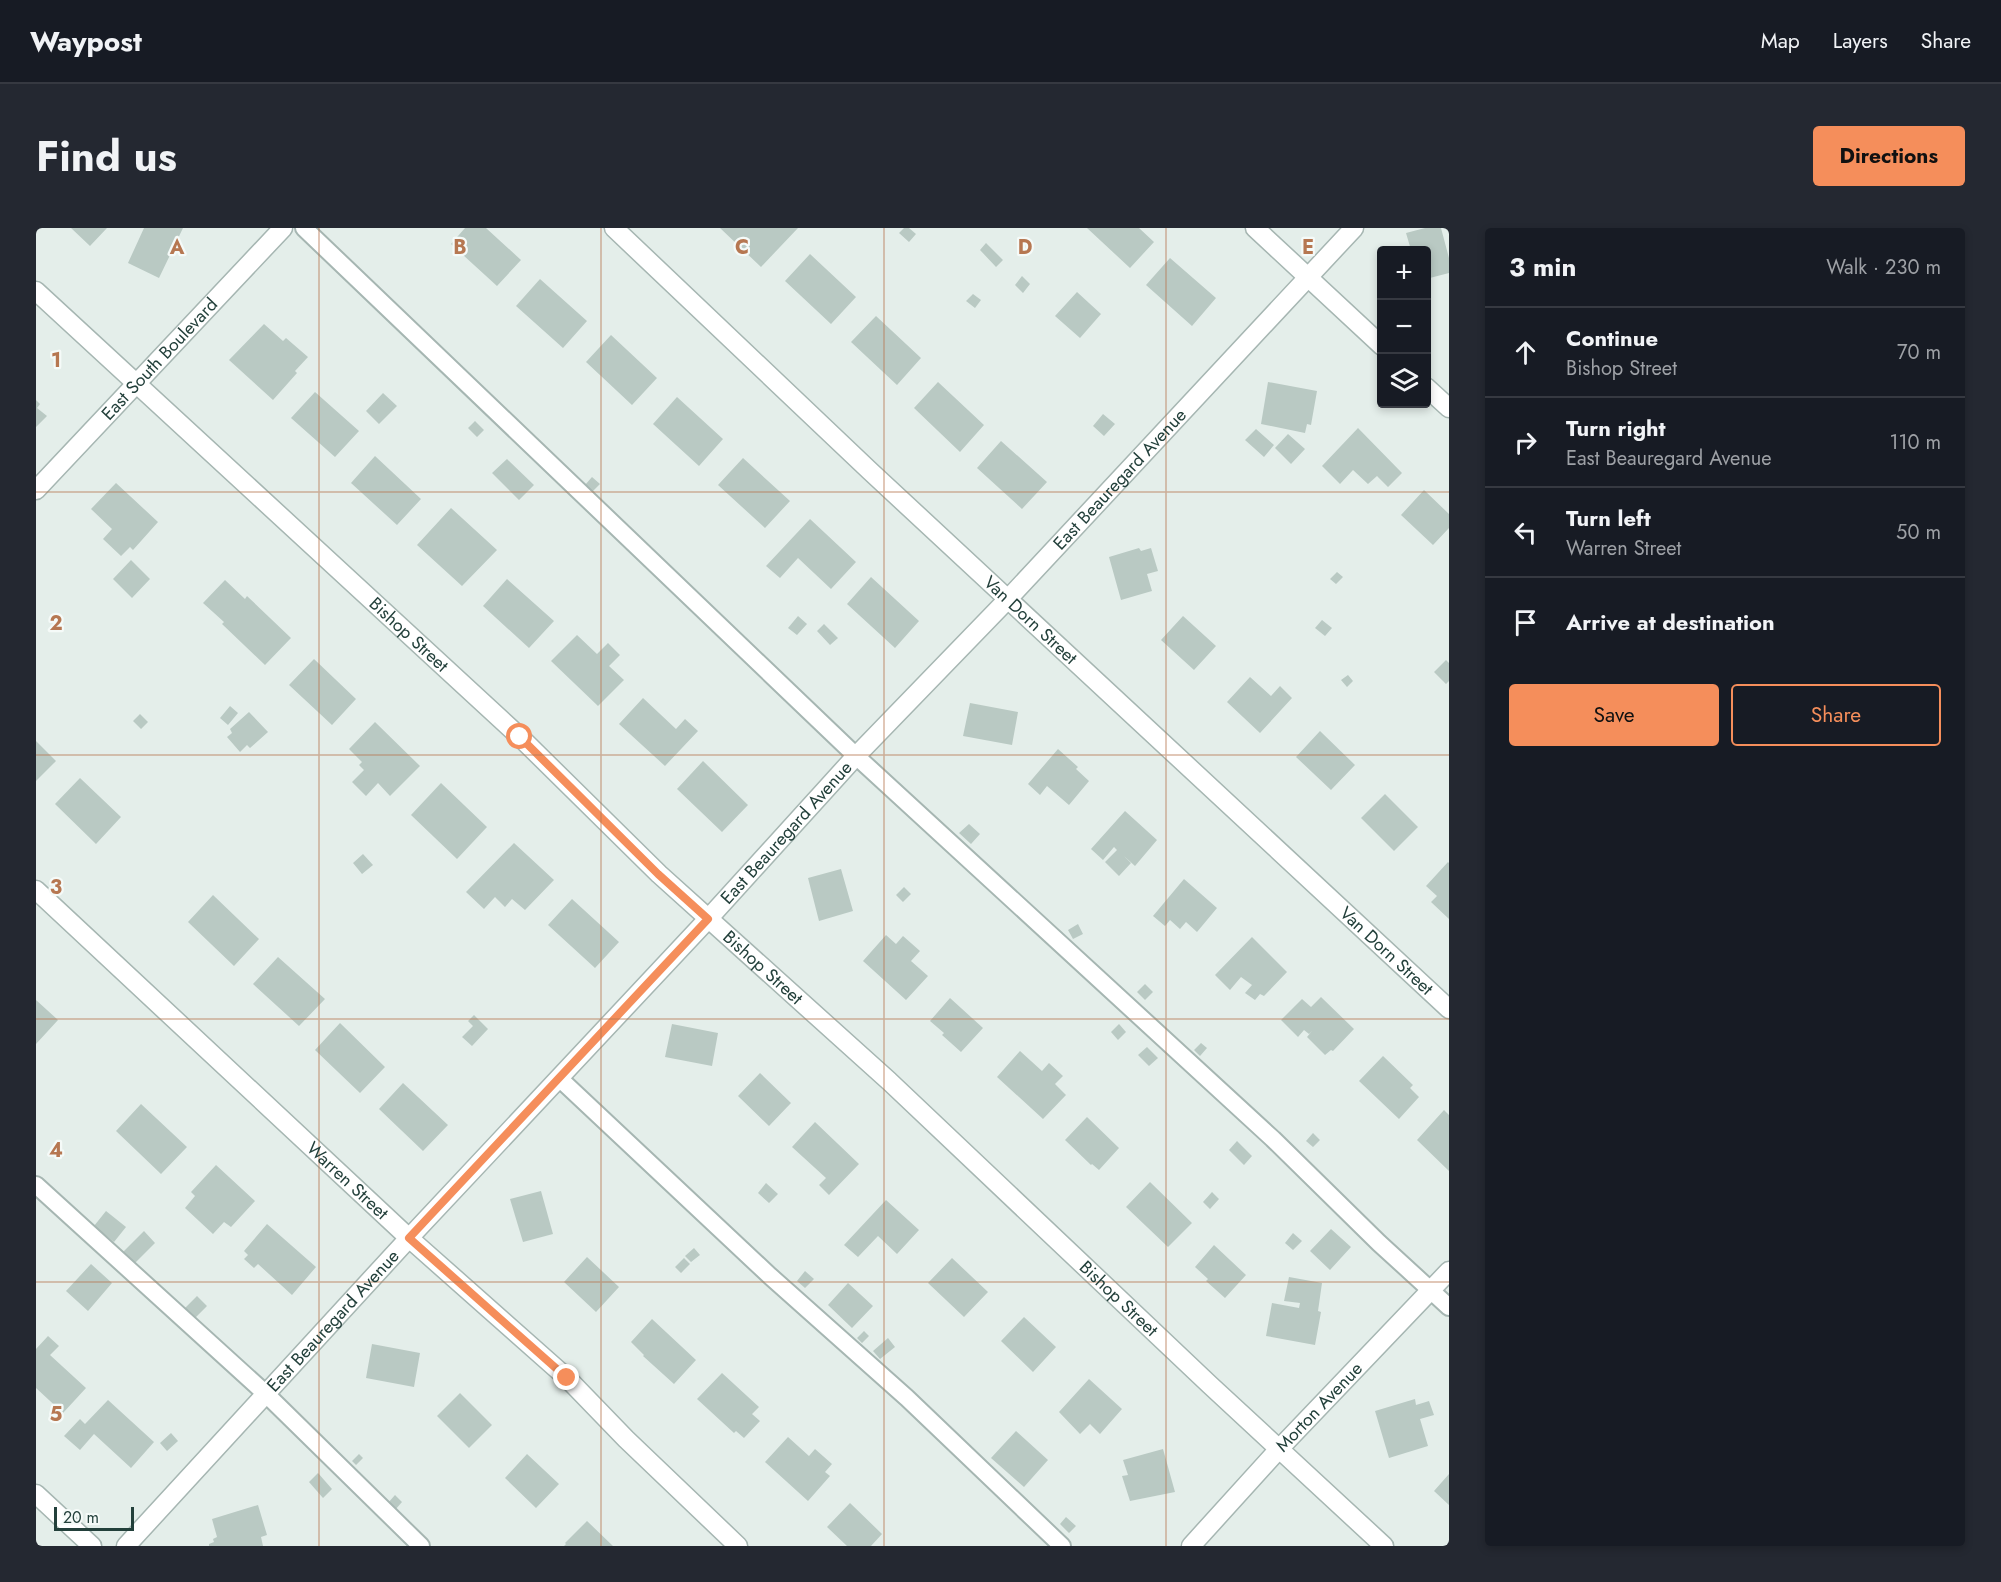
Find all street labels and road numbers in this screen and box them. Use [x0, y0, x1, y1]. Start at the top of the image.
street label: East South Boulevard [95, 292, 224, 426]
street label: East Beauregard Avenue [1047, 403, 1192, 556]
street label: Van Dorn Street [978, 570, 1084, 671]
street label: Bishop Street [363, 591, 455, 678]
street label: East Beauregard Avenue [714, 755, 858, 910]
street label: Van Dorn Street [1334, 901, 1440, 1002]
street label: Bishop Street [717, 924, 809, 1011]
street label: Warren Street [301, 1136, 395, 1226]
street label: East Beauregard Avenue [261, 1244, 405, 1398]
street label: Bishop Street [1073, 1255, 1164, 1343]
street label: Morton Avenue [1270, 1356, 1368, 1458]

